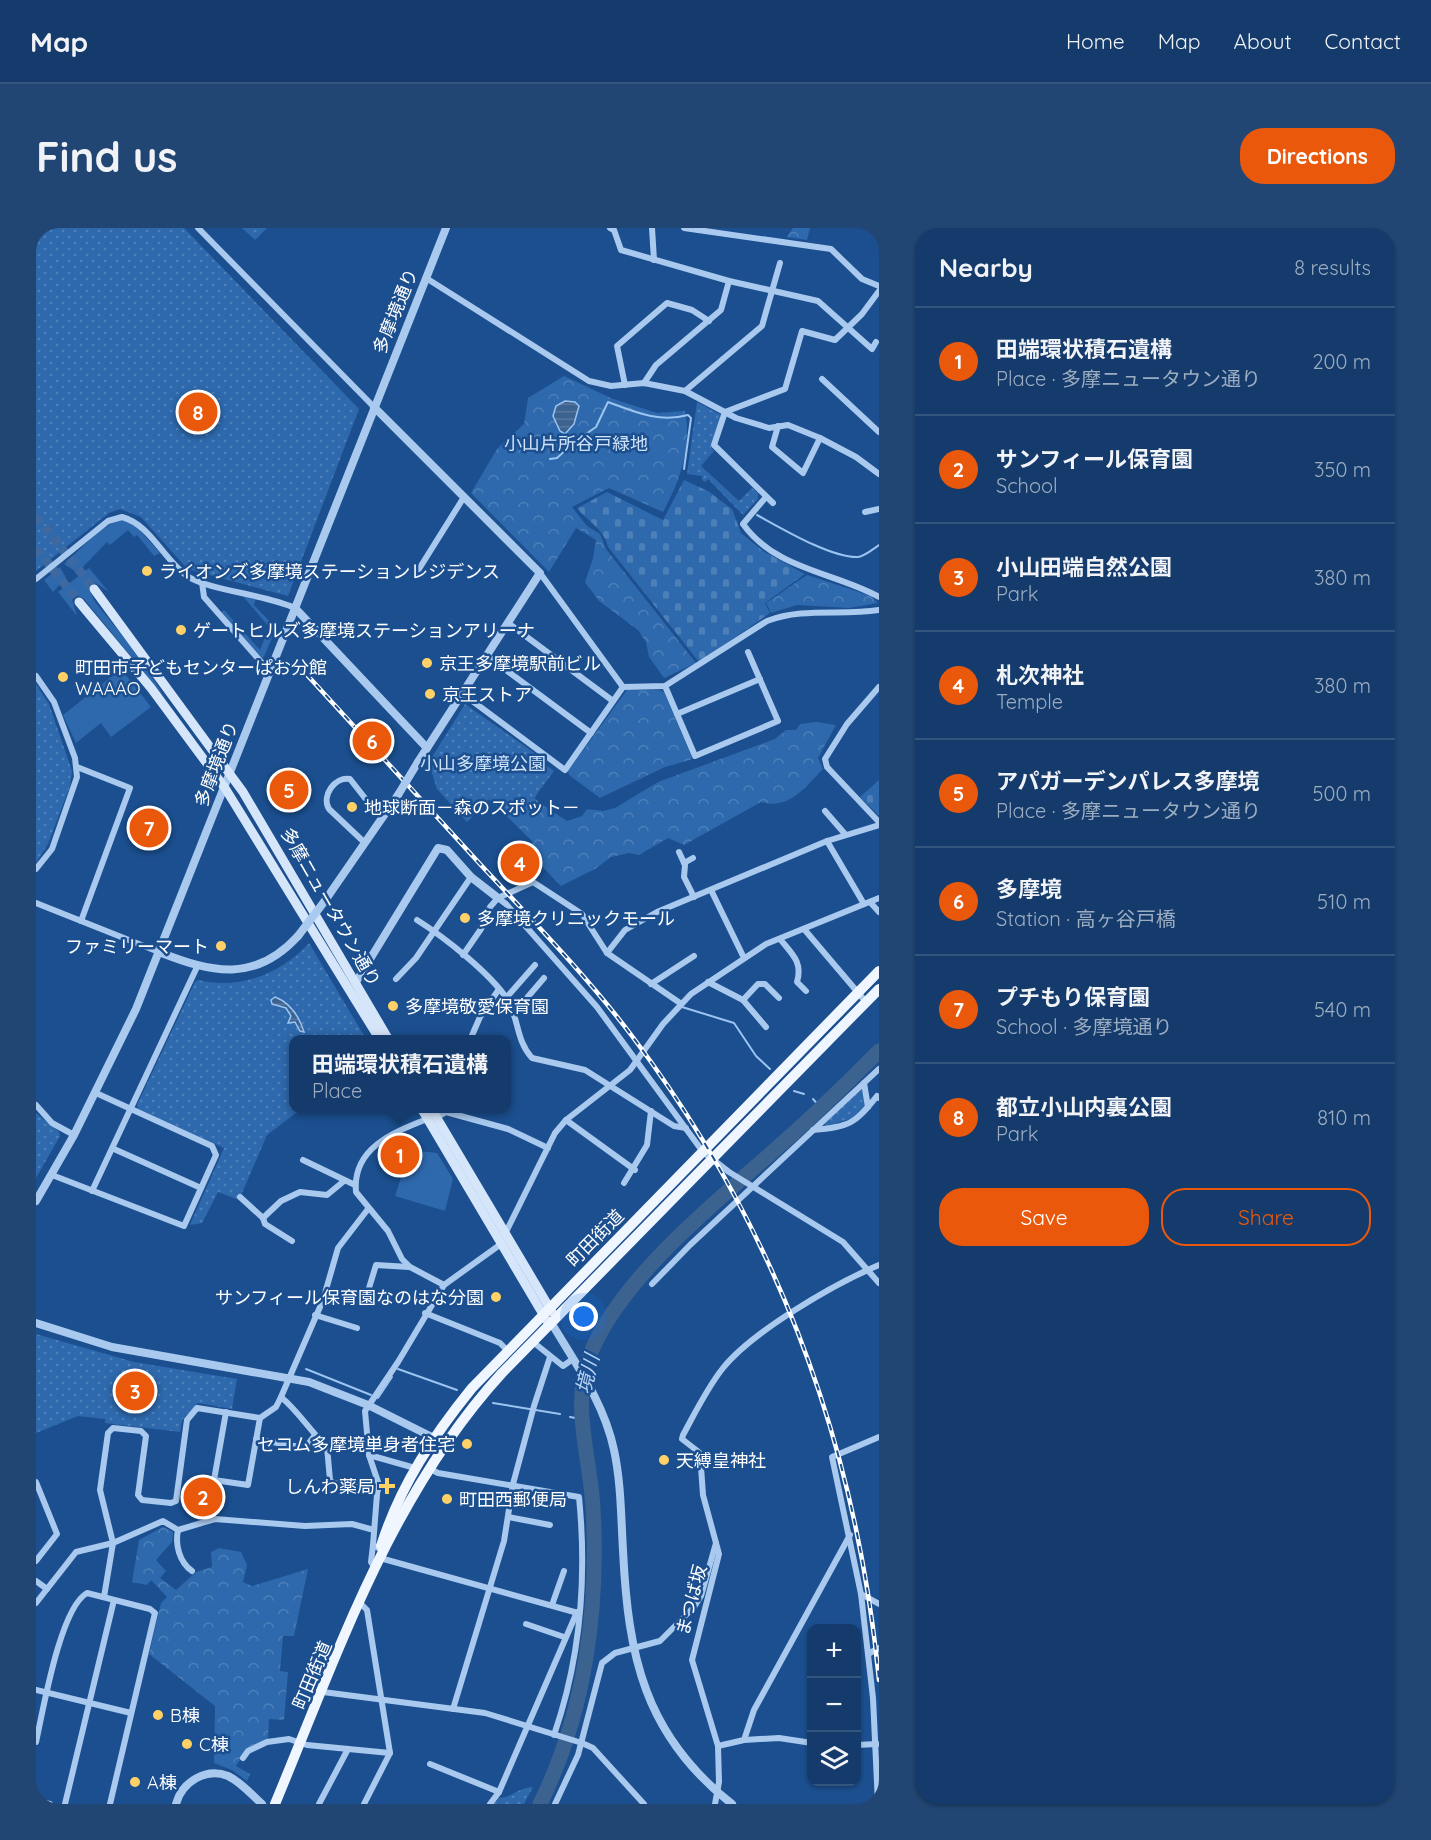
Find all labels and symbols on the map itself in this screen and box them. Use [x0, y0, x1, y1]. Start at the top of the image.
street label: 多摩境通り [367, 265, 423, 357]
pin: 8 [178, 390, 218, 435]
park label: 小山片所谷戸緑地 [504, 432, 648, 455]
place label: ライオンズ多摩境ステーションレジデンス [159, 560, 500, 583]
marker: ライオンズ多摩境ステーションレジデンス [140, 564, 154, 578]
place label: ゲートヒルズ多摩境ステーションアリーナ [193, 619, 535, 642]
marker: ゲートヒルズ多摩境ステーションアリーナ [174, 623, 188, 637]
place label: 京王多摩境駅前ビル [439, 652, 601, 675]
place label: 町田市子どもセンターぱお分館 WAAAO [75, 656, 327, 700]
marker: 京王多摩境駅前ビル [420, 656, 434, 670]
marker: 町田市子どもセンターぱお分館 WAAAO [56, 670, 70, 684]
place label: 京王ストア [442, 683, 532, 706]
marker: 京王ストア [423, 687, 437, 701]
street label: 多摩境通り [189, 718, 243, 810]
pin: 6 [352, 718, 392, 764]
park label: 小山多摩境公園 [420, 752, 546, 775]
pin: 5 [270, 768, 308, 812]
place label: 地球断面－森のスポット－ [364, 796, 580, 819]
marker: 地球断面－森のスポット－ [345, 800, 359, 814]
pin: 7 [130, 806, 168, 850]
street label: 多摩ニュータウン通り [276, 823, 386, 991]
pin: 4 [500, 840, 540, 886]
place label: 多摩境クリニックモール [477, 907, 675, 930]
marker: 多摩境クリニックモール [458, 911, 472, 925]
place label: ファミリーマート [65, 935, 209, 958]
marker: ファミリーマート [214, 939, 228, 953]
place label: 多摩境敬愛保育園 [405, 995, 549, 1018]
marker: 多摩境敬愛保育園 [386, 999, 400, 1013]
pin: 1 [380, 1132, 420, 1178]
street label: 町田街道 [561, 1204, 629, 1272]
place label: サンフィール保育園なのはな分園 [215, 1286, 484, 1309]
marker: サンフィール保育園なのはな分園 [489, 1290, 503, 1304]
your location [569, 1302, 598, 1331]
water label: 境川 [570, 1350, 604, 1396]
pin: 3 [116, 1368, 154, 1414]
place label: セコム多摩境単身者住宅 [257, 1433, 455, 1456]
marker: セコム多摩境単身者住宅 [460, 1437, 474, 1451]
place label: 天縛皇神社 [676, 1449, 766, 1472]
marker: 天縛皇神社 [657, 1453, 671, 1467]
pin: 2 [184, 1474, 222, 1520]
place label: しんわ薬局 [285, 1475, 375, 1498]
marker: しんわ薬局 [380, 1479, 394, 1493]
place label: 町田西郵便局 [459, 1488, 567, 1511]
marker: 町田西郵便局 [440, 1492, 454, 1506]
street label: まつば坂 [671, 1562, 711, 1638]
street label: 町田街道 [287, 1637, 337, 1713]
place label: B棟 [170, 1704, 200, 1727]
marker: B棟 [151, 1708, 165, 1722]
place label: C棟 [199, 1733, 229, 1756]
marker: C棟 [180, 1737, 194, 1751]
place label: A棟 [147, 1771, 177, 1794]
marker: A棟 [128, 1775, 142, 1789]

